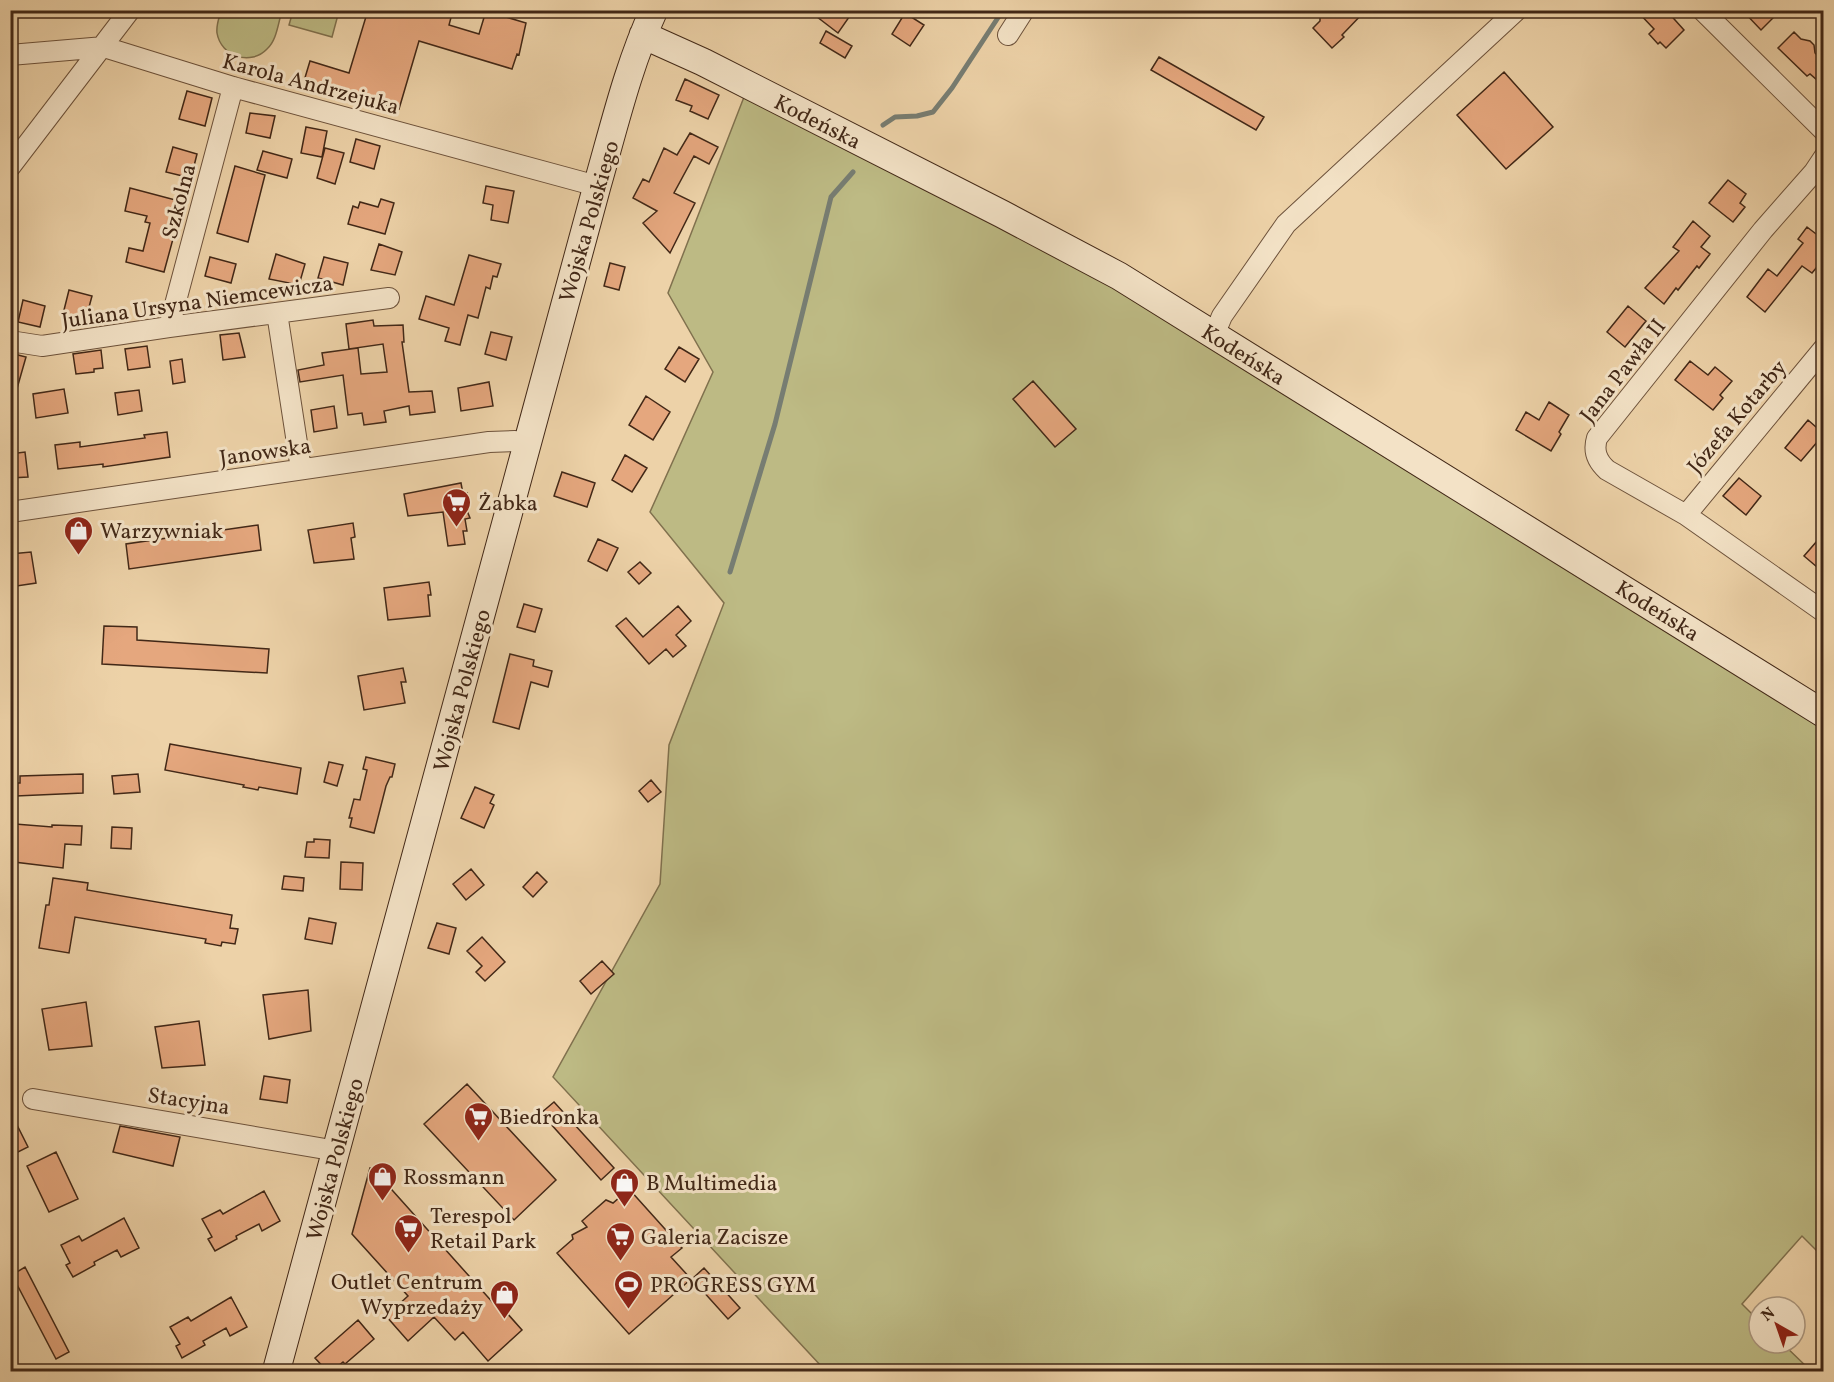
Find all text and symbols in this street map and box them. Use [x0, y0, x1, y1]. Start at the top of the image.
street label: Karola Andrzejuka [219, 47, 402, 124]
street label: Kodeńska [768, 88, 866, 158]
street label: Wojska Polskiego [553, 137, 628, 306]
street label: Szkolna [155, 160, 205, 243]
street label: Juliana Ursyna Niemcewicza [59, 269, 335, 338]
street label: Jana Pawła II [1573, 313, 1674, 430]
street label: Kodeńska [1195, 318, 1291, 394]
street label: Józefa Kotarby [1681, 354, 1795, 481]
street label: Janowska [218, 432, 313, 475]
supermarket icon: Żabka [441, 486, 473, 528]
place label: Żabka [478, 489, 538, 520]
shop icon: Warzywniak [63, 514, 95, 556]
place label: Warzywniak [100, 517, 223, 548]
street label: Kodeńska [1609, 574, 1705, 650]
street label: Wojska Polskiego [427, 606, 500, 775]
street label: Wojska Polskiego [300, 1075, 373, 1244]
street label: Stacyjna [145, 1081, 232, 1124]
supermarket icon: Biedronka [462, 1100, 494, 1142]
place label: Biedronka [499, 1103, 599, 1134]
shop icon: Rossmann [366, 1160, 398, 1202]
place label: Rossmann [403, 1163, 505, 1194]
shop icon: B Multimedia [609, 1166, 641, 1208]
place label: B Multimedia [646, 1169, 777, 1200]
place label: Terespol Retail Park [430, 1202, 536, 1258]
supermarket icon: Terespol Retail Park [393, 1212, 425, 1254]
supermarket icon: Galeria Zacisze [604, 1220, 636, 1262]
place label: Galeria Zacisze [641, 1223, 788, 1254]
place label: Outlet Centrum Wyprzedaży [331, 1268, 483, 1324]
sports icon: PROGRESS GYM [613, 1268, 645, 1310]
place label: PROGRESS GYM [650, 1271, 816, 1302]
shop icon: Outlet Centrum Wyprzedaży [488, 1278, 520, 1320]
north arrow [1747, 1295, 1807, 1355]
text: N [1757, 1303, 1780, 1327]

